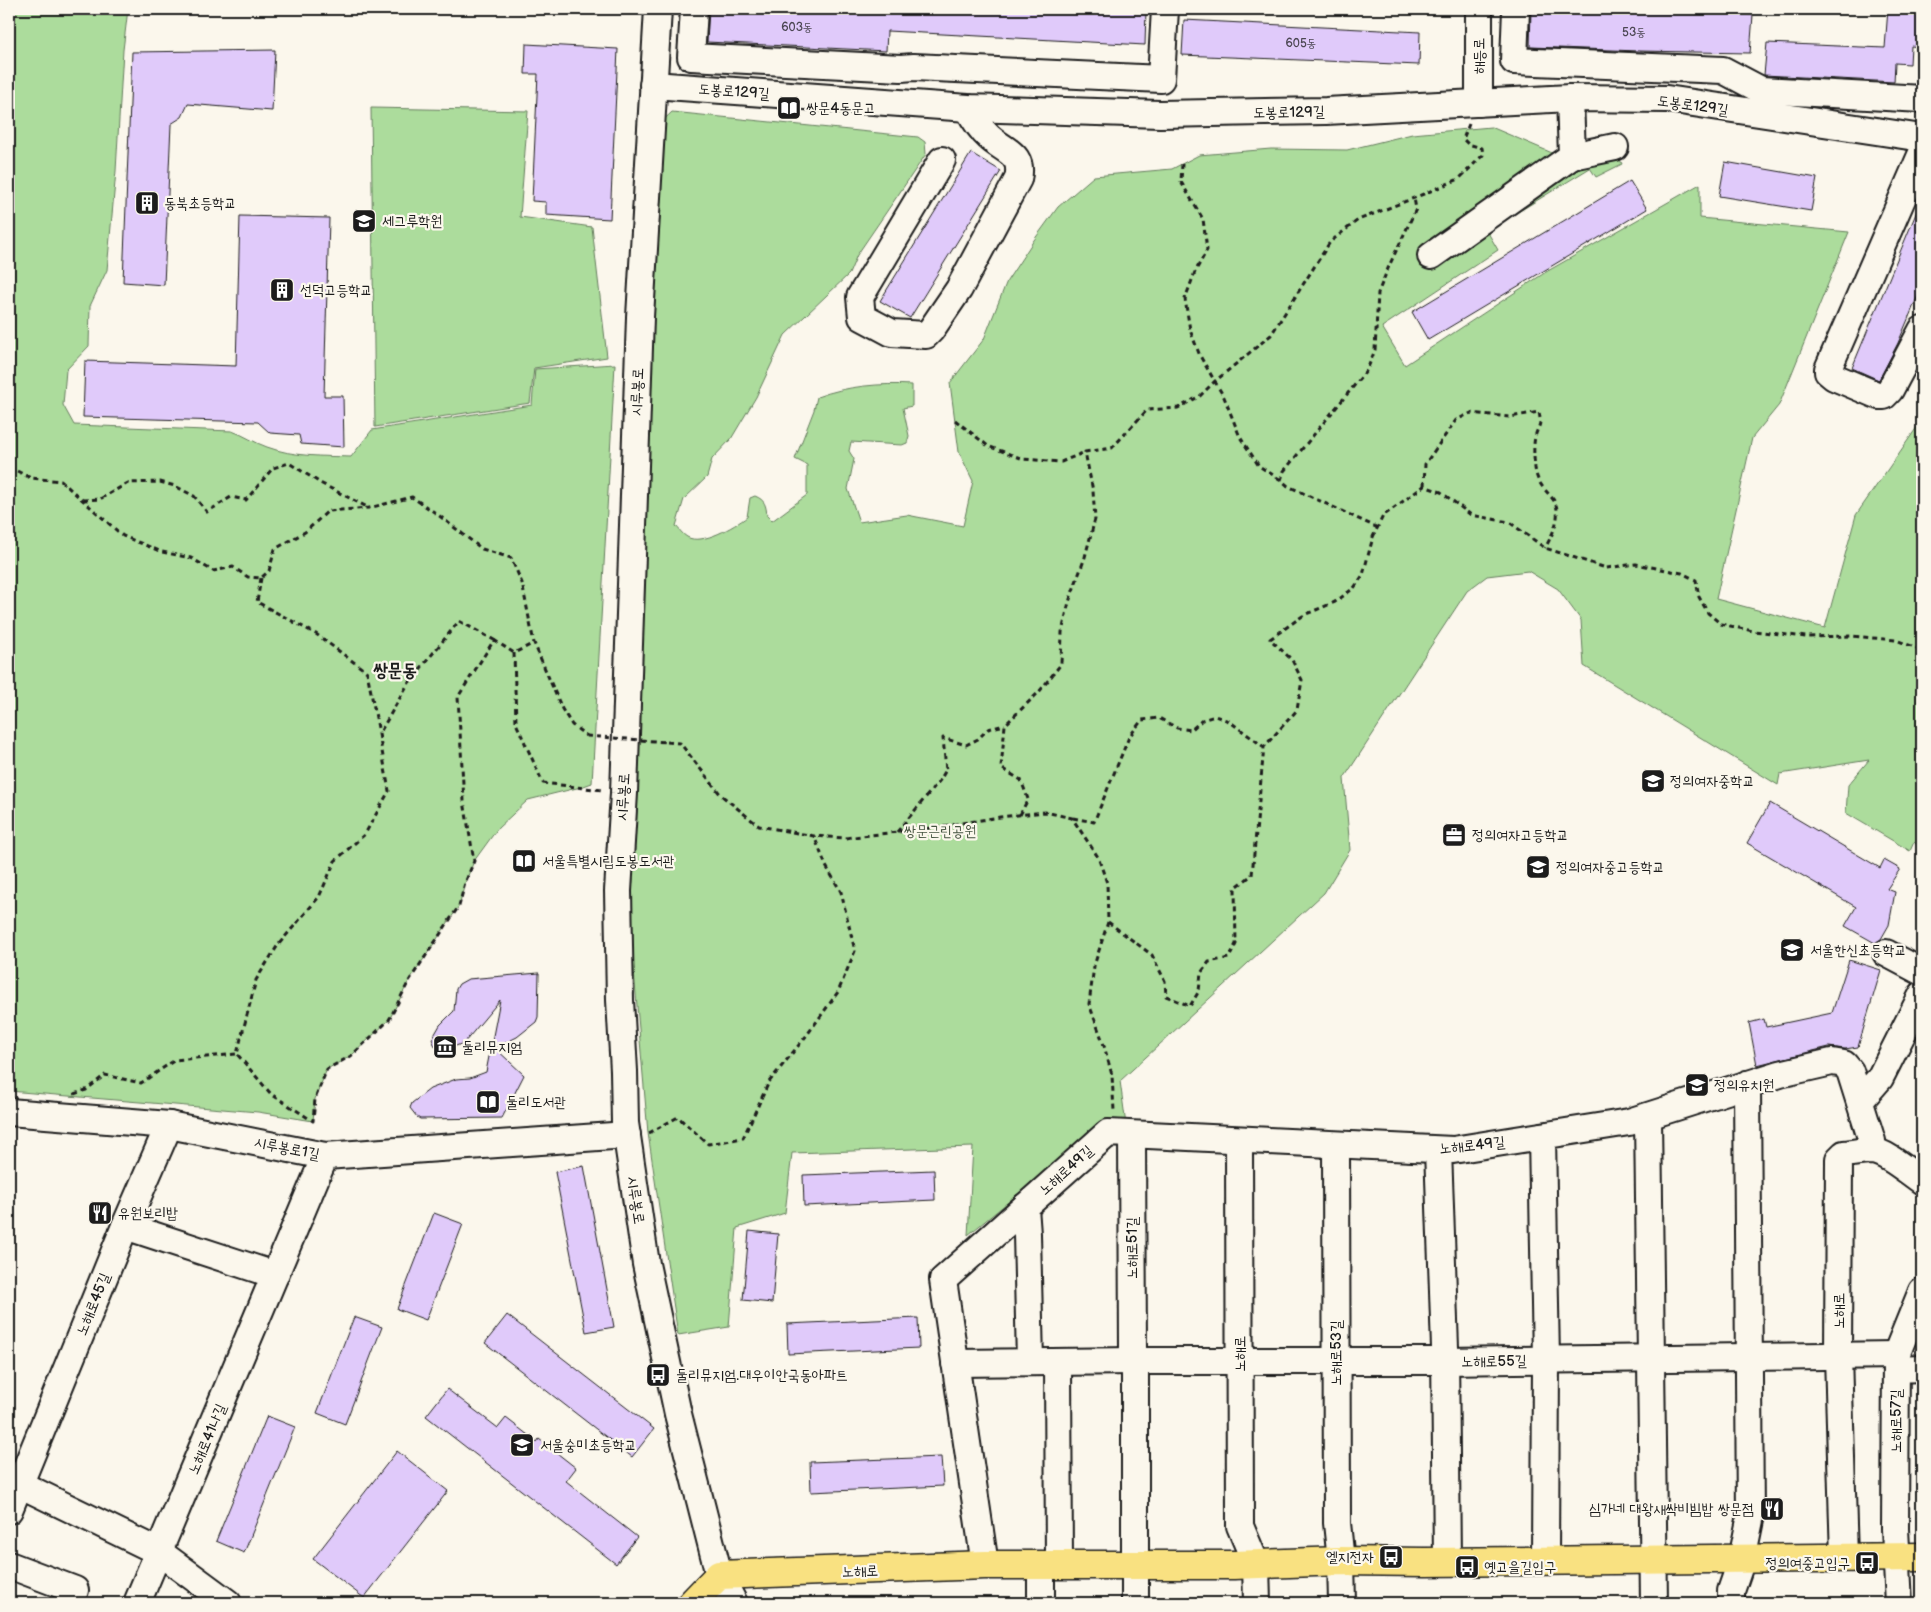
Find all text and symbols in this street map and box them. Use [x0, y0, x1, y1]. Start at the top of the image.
house number: 603동 [781, 20, 813, 35]
house number: 53동 [1622, 25, 1646, 40]
house number: 605동 [1286, 36, 1316, 51]
street label: 해등로 [1470, 38, 1489, 74]
street label: 도봉로129길 [698, 80, 770, 103]
street label: 도봉로129길 [1656, 91, 1730, 120]
library icon: 쌍문4동문고 [776, 95, 802, 121]
place label: 쌍문4동문고 [806, 99, 876, 118]
street label: 도봉로129길 [1253, 102, 1325, 123]
building icon: 동북초등학교 [134, 190, 160, 216]
place label: 동북초등학교 [164, 194, 236, 213]
school or university icon: 세그루학원 [351, 208, 377, 234]
place label: 세그루학원 [382, 212, 442, 231]
building icon: 선덕고등학교 [269, 277, 295, 303]
place label: 선덕고등학교 [300, 281, 372, 300]
street label: 시루봉로 [627, 368, 648, 416]
district label: 쌍문동 [373, 660, 417, 681]
school or university icon: 정의여자중학교 [1640, 768, 1666, 794]
street label: 시루봉로 [613, 772, 634, 822]
place label: 정의여자중학교 [1670, 772, 1755, 791]
park label: 쌍문근린공원 [904, 822, 976, 841]
office icon: 정의여자고등학교 [1441, 822, 1467, 848]
place label: 정의여자고등학교 [1472, 826, 1569, 845]
library icon: 서울특별시립도봉도서관 [511, 848, 537, 874]
place label: 서울특별시립도봉도서관 [542, 852, 675, 871]
school or university icon: 정의여자중고등학교 [1525, 854, 1551, 880]
place label: 정의여자중고등학교 [1556, 858, 1665, 877]
school or university icon: 서울한신초등학교 [1779, 937, 1805, 963]
place label: 서울한신초등학교 [1810, 941, 1907, 960]
museum icon: 둘리뮤지엄 [432, 1034, 458, 1060]
place label: 둘리뮤지엄 [462, 1038, 522, 1057]
school or university icon: 정의유치원 [1684, 1072, 1710, 1098]
place label: 정의유치원 [1714, 1076, 1774, 1095]
library icon: 둘리도서관 [475, 1089, 501, 1115]
place label: 둘리도서관 [506, 1093, 566, 1112]
street label: 시루봉로1길 [253, 1133, 321, 1164]
street label: 노해로49길 [1438, 1133, 1506, 1158]
street label: 노해로49길 [1035, 1141, 1097, 1200]
street label: 시루봉로 [622, 1175, 649, 1225]
restaurant icon: 유원보리밥 [87, 1200, 113, 1226]
place label: 유원보리밥 [118, 1204, 178, 1223]
street label: 노해로51길 [1123, 1217, 1142, 1279]
street label: 노해로45길 [72, 1270, 115, 1338]
street label: 노해로 [1830, 1293, 1849, 1329]
street label: 노해로53길 [1327, 1320, 1346, 1386]
street label: 노해로 [1231, 1336, 1250, 1372]
street label: 노해로55길 [1461, 1351, 1527, 1372]
bus stop icon: 둘리뮤지엄.대우이안국동아파트 [645, 1362, 671, 1388]
place label: 둘리뮤지엄.대우이안국동아파트 [676, 1366, 848, 1385]
street label: 노해로57길 [1887, 1389, 1906, 1453]
street label: 노해로41나길 [184, 1401, 231, 1478]
school or university icon: 서울숭미초등학교 [509, 1432, 535, 1458]
place label: 서울숭미초등학교 [540, 1436, 637, 1455]
restaurant icon: 심가네 대왕새싹비빔밥 쌍문점 [1759, 1496, 1785, 1522]
place label: 심가네 대왕새싹비빔밥 쌍문점 [1589, 1500, 1754, 1519]
bus stop icon: 엘지전자 [1378, 1544, 1404, 1570]
place label: 엘지전자 [1326, 1548, 1374, 1567]
bus stop icon: 정의여중고입구 [1854, 1550, 1880, 1576]
bus stop icon: 옛고을길입구 [1454, 1554, 1480, 1580]
place label: 정의여중고입구 [1766, 1554, 1850, 1573]
place label: 옛고을길입구 [1484, 1558, 1556, 1577]
street label: 노해로 [842, 1561, 878, 1582]

